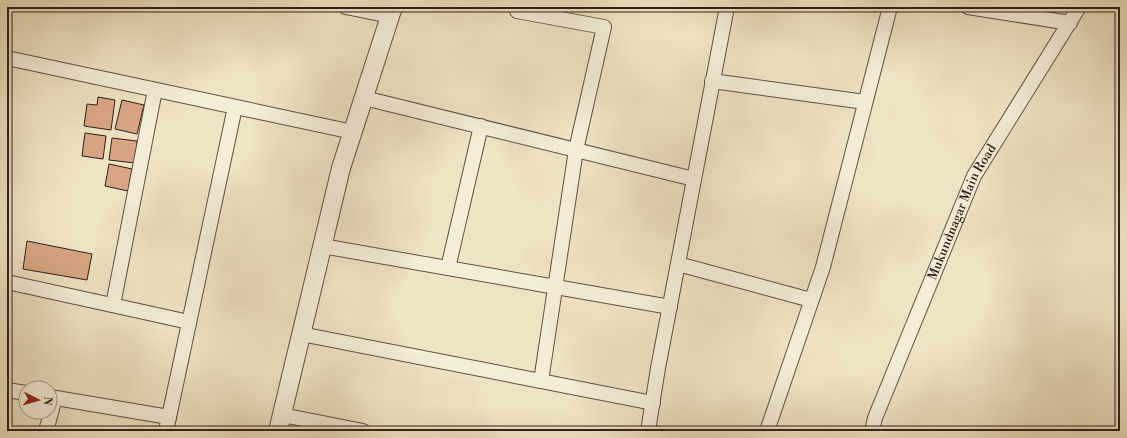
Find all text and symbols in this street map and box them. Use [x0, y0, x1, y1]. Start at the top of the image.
street label: Mukundnagar Main Road [924, 141, 1000, 282]
north arrow [18, 380, 58, 420]
text: N [40, 396, 54, 406]

